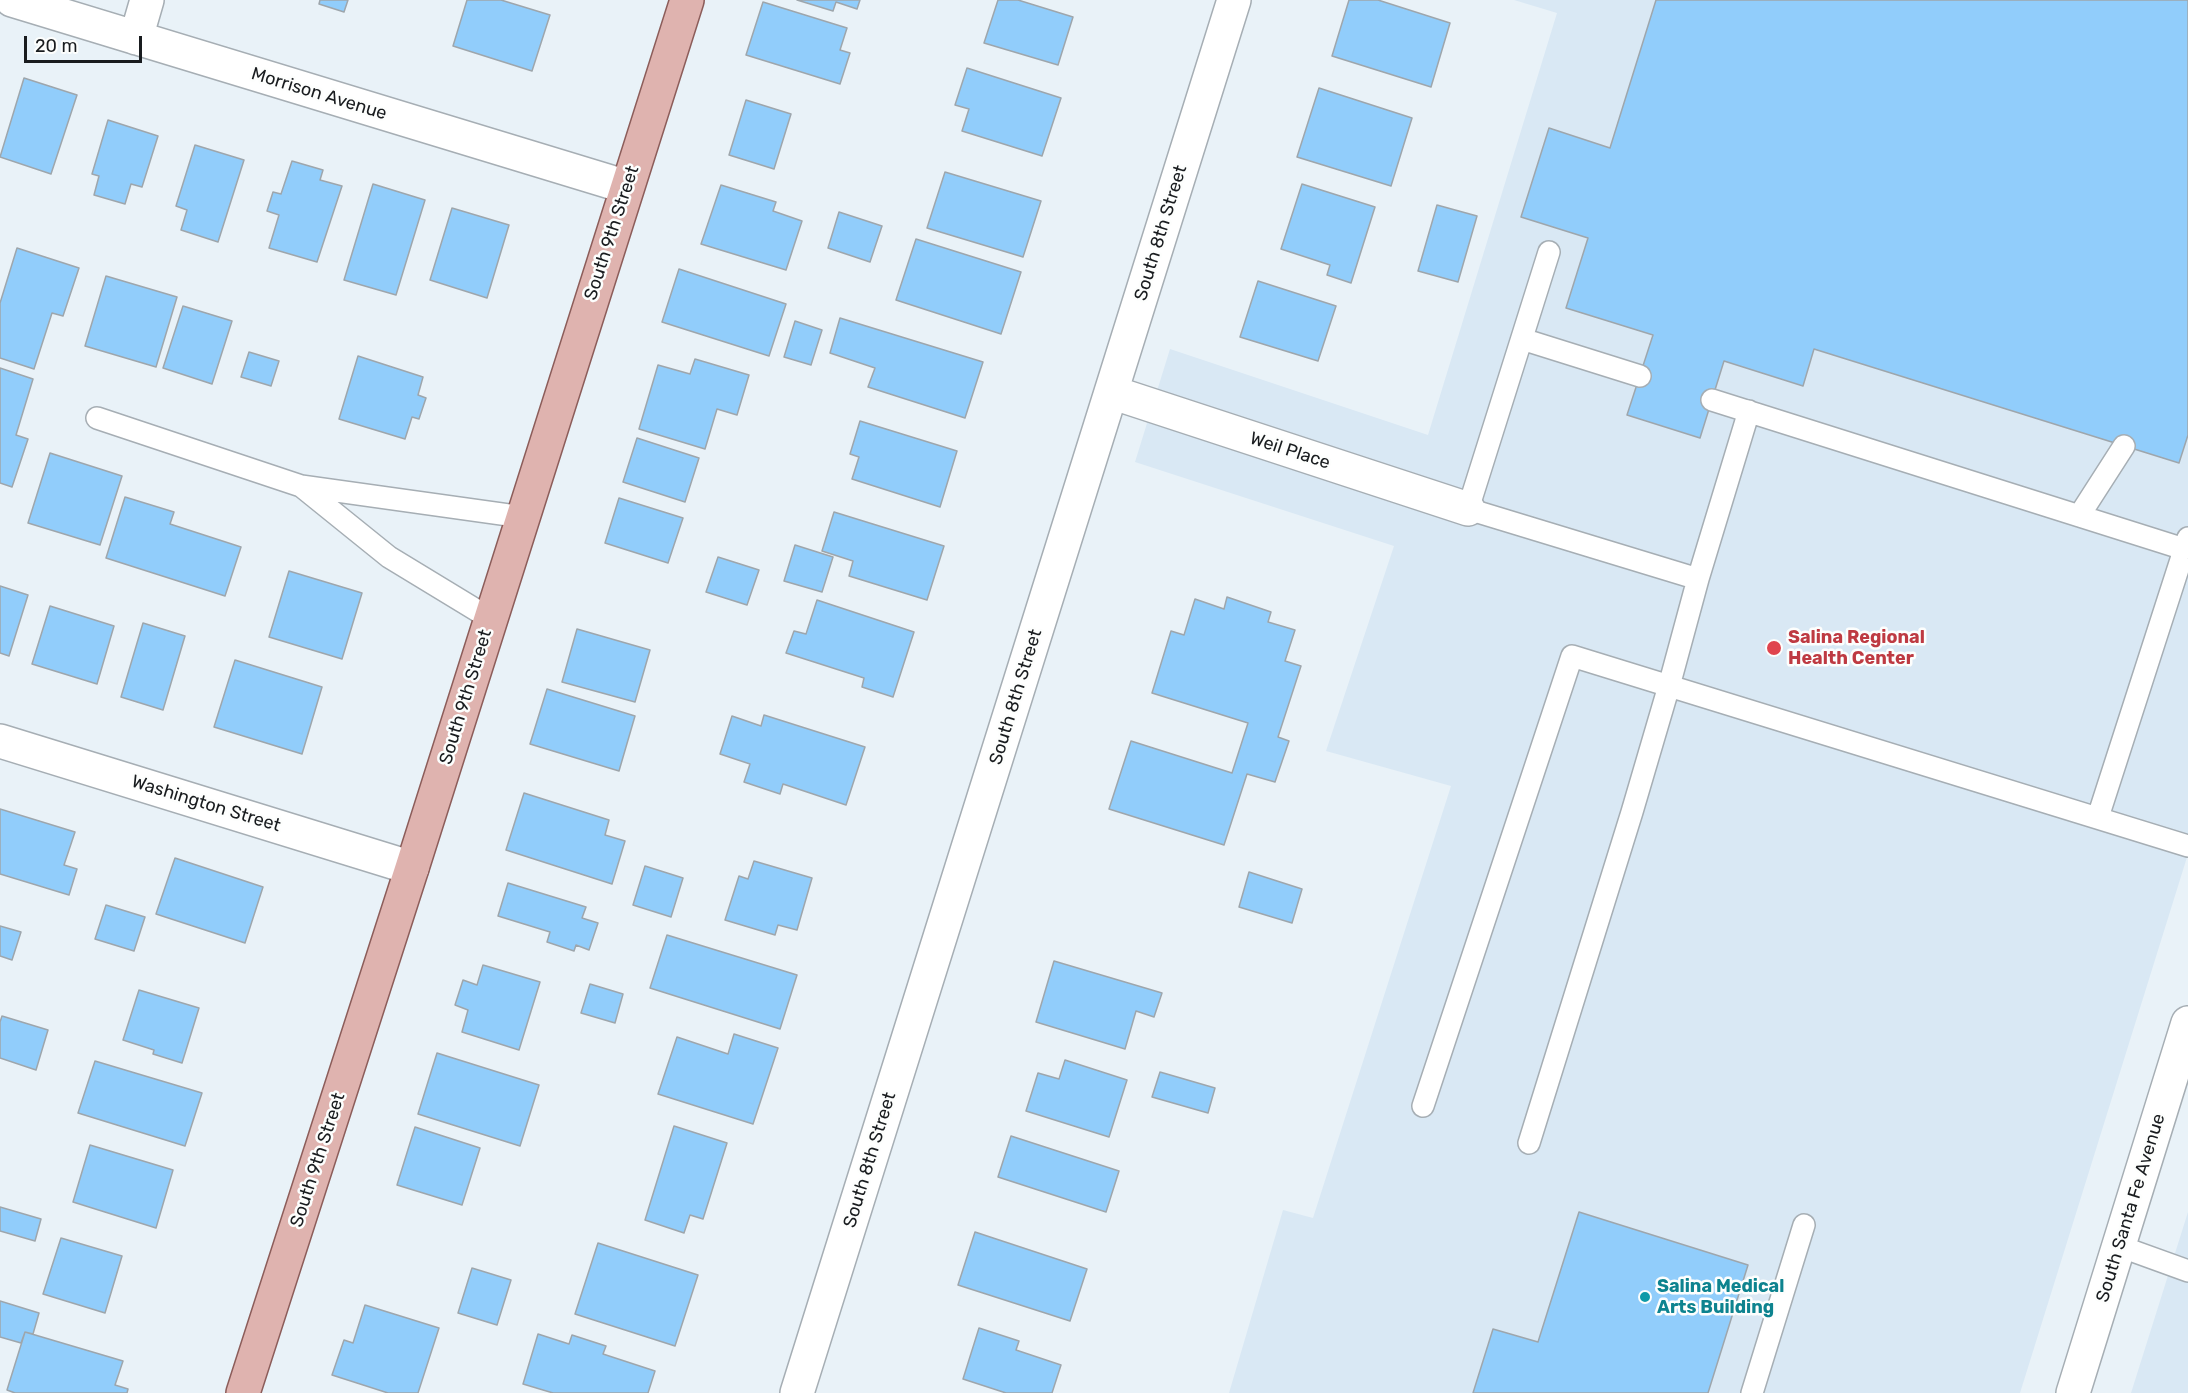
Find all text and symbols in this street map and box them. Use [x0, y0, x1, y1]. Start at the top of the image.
scale bar [27, 24, 146, 62]
text: 20 m [35, 35, 77, 57]
street label: Morrison Avenue [249, 63, 389, 125]
street label: South 9th Street [580, 163, 644, 303]
street label: South 8th Street [1130, 163, 1192, 303]
street label: Weil Place [1247, 428, 1333, 474]
street label: South 9th Street [435, 627, 497, 767]
street label: South 8th Street [985, 627, 1047, 767]
place label: Salina Regional Health Center [1788, 627, 1925, 670]
marker: Salina Regional Health Center [1765, 639, 1783, 657]
street label: Washington Street [129, 771, 283, 837]
street label: South 9th Street [286, 1090, 350, 1230]
street label: South 8th Street [839, 1090, 901, 1230]
street label: South Santa Fe Avenue [2092, 1111, 2170, 1305]
place label: Salina Medical Arts Building [1657, 1276, 1784, 1318]
marker: Salina Medical Arts Building [1638, 1290, 1652, 1304]

